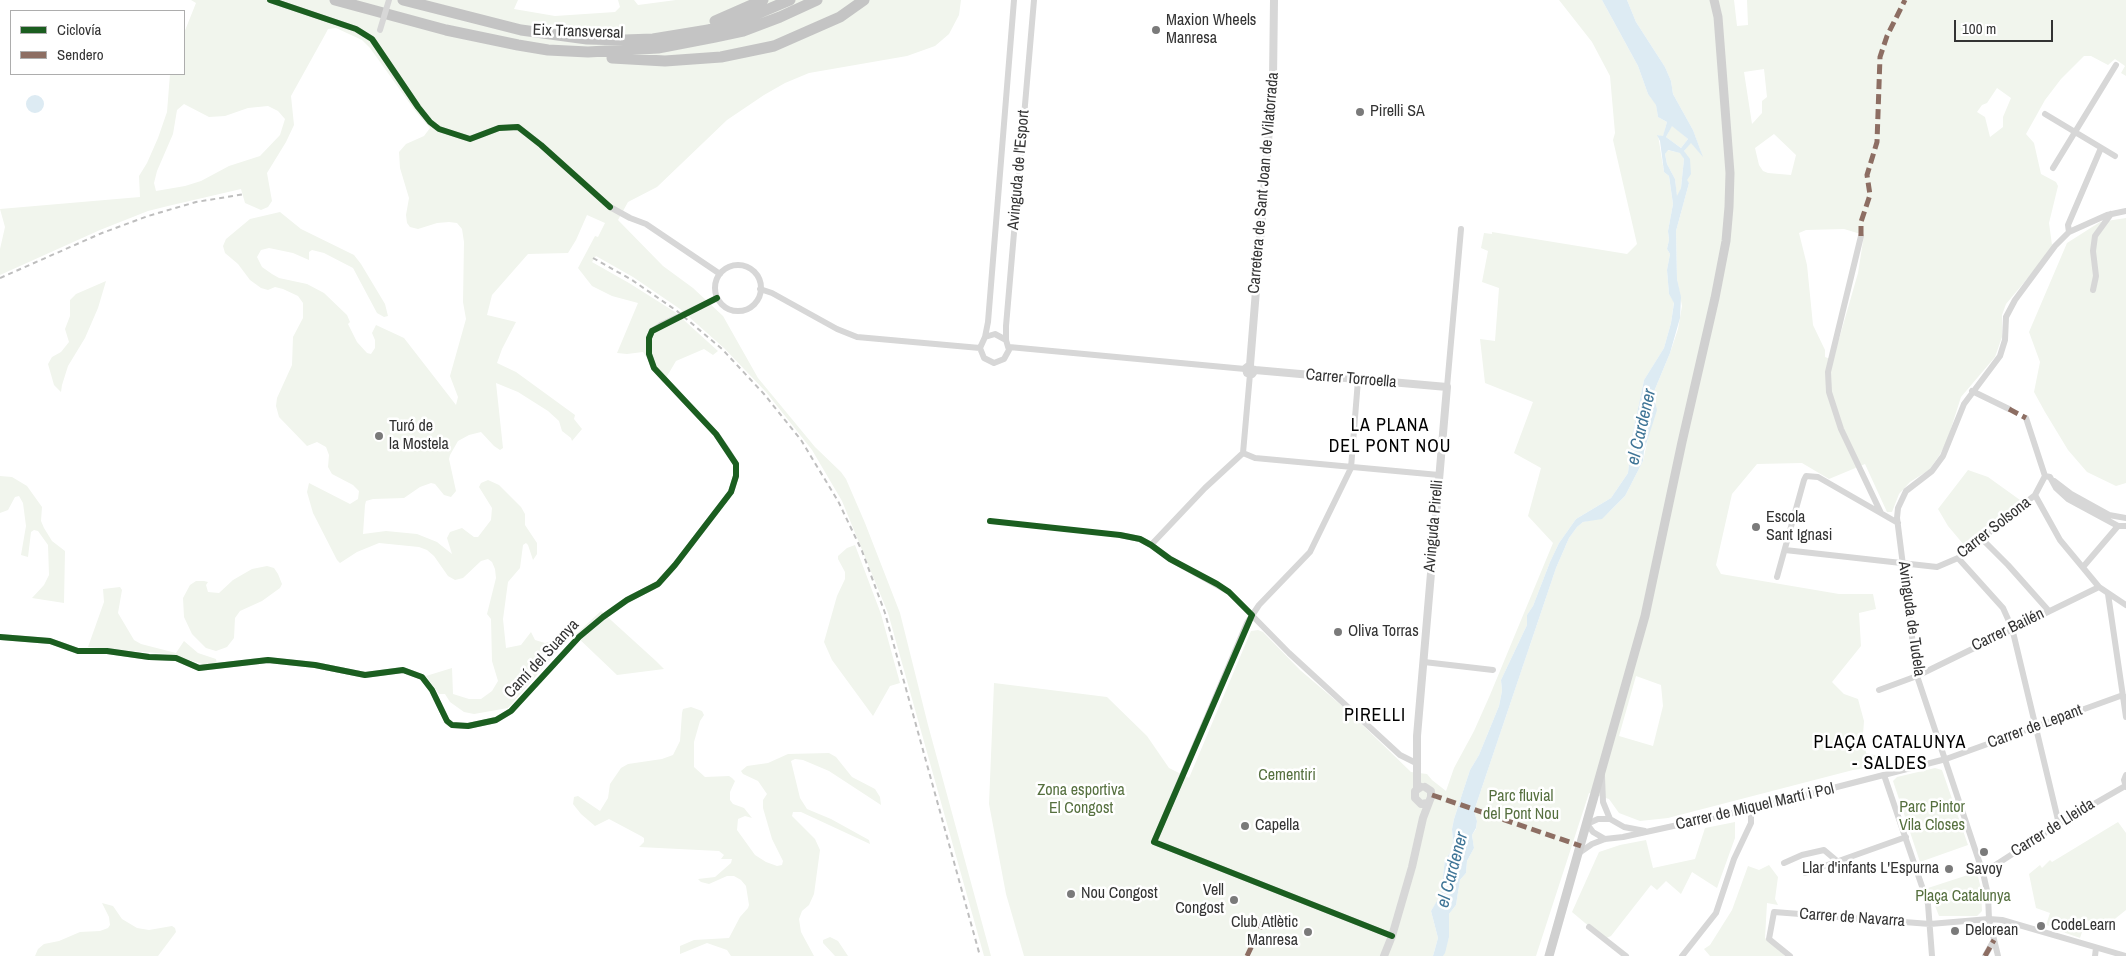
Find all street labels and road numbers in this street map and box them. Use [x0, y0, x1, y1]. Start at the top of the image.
street label: Eix Transversal [532, 21, 624, 43]
street label: Carretera de Sant Joan de Vilatorrada [1245, 71, 1283, 295]
street label: Avinguda de l'Esport [1004, 109, 1034, 231]
street label: Carrer Torroella [1305, 365, 1397, 393]
street label: Avinguda Pirelli [1420, 479, 1448, 573]
street label: Carrer Solsona [1953, 493, 2035, 563]
street label: Avinguda de Tudela [1893, 560, 1929, 678]
street label: Carrer Bailén [1969, 604, 2047, 656]
street label: Camí del Suanya [501, 616, 583, 702]
street label: Carrer de Lepant [1985, 701, 2085, 753]
street label: Carrer de Miquel Martí i Pol [1674, 779, 1836, 835]
street label: Carrer de Lleida [2008, 795, 2098, 861]
street label: Carrer de Navarra [1799, 905, 1905, 931]

